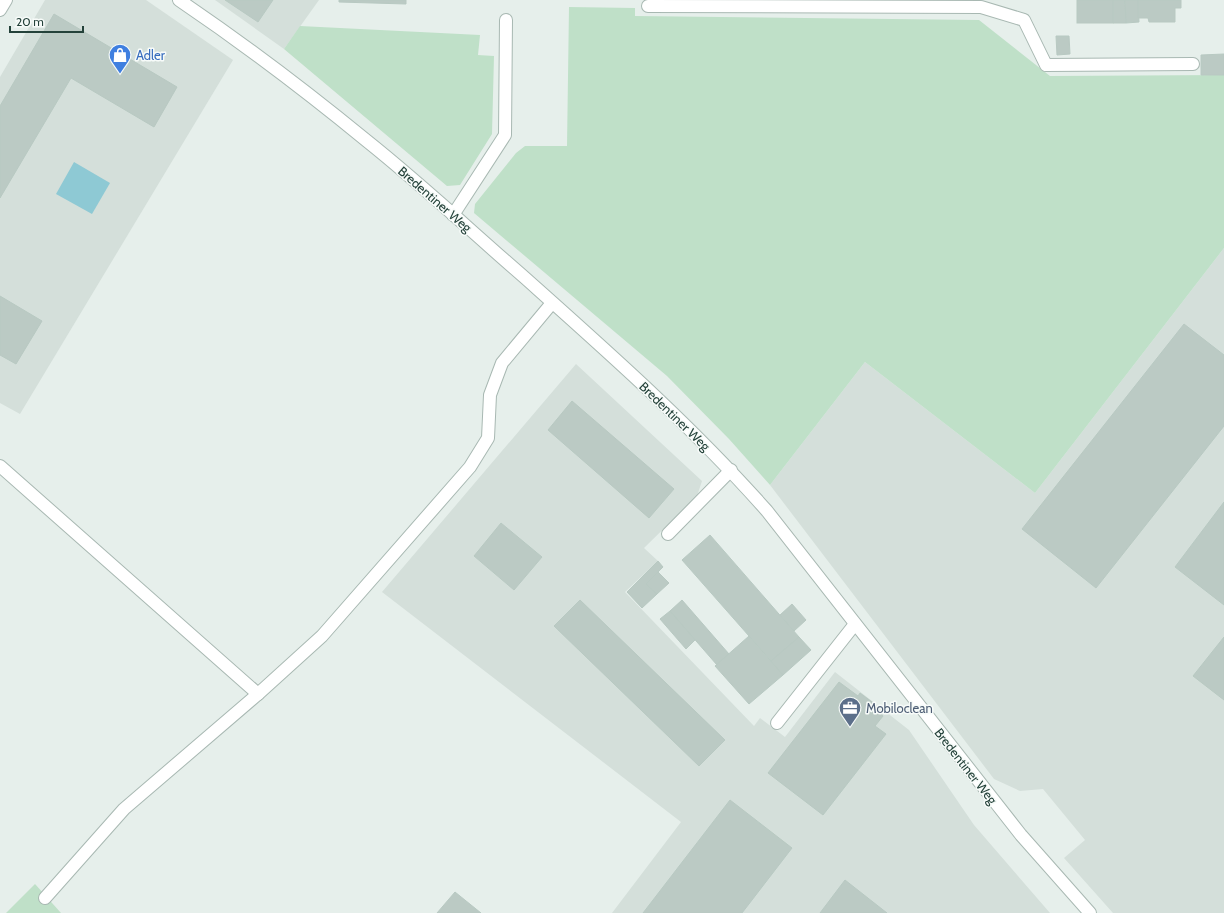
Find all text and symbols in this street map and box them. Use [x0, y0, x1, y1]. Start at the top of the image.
scale bar [10, 8, 83, 34]
text: 20 m [16, 14, 44, 29]
shop icon: Adler [107, 42, 133, 75]
place label: Adler [136, 47, 166, 63]
street label: Bredentiner Weg [395, 163, 475, 236]
street label: Bredentiner Weg [636, 378, 714, 454]
office icon: Mobiloclean [837, 695, 863, 728]
place label: Mobiloclean [866, 700, 933, 716]
street label: Bredentiner Weg [931, 725, 1001, 808]

